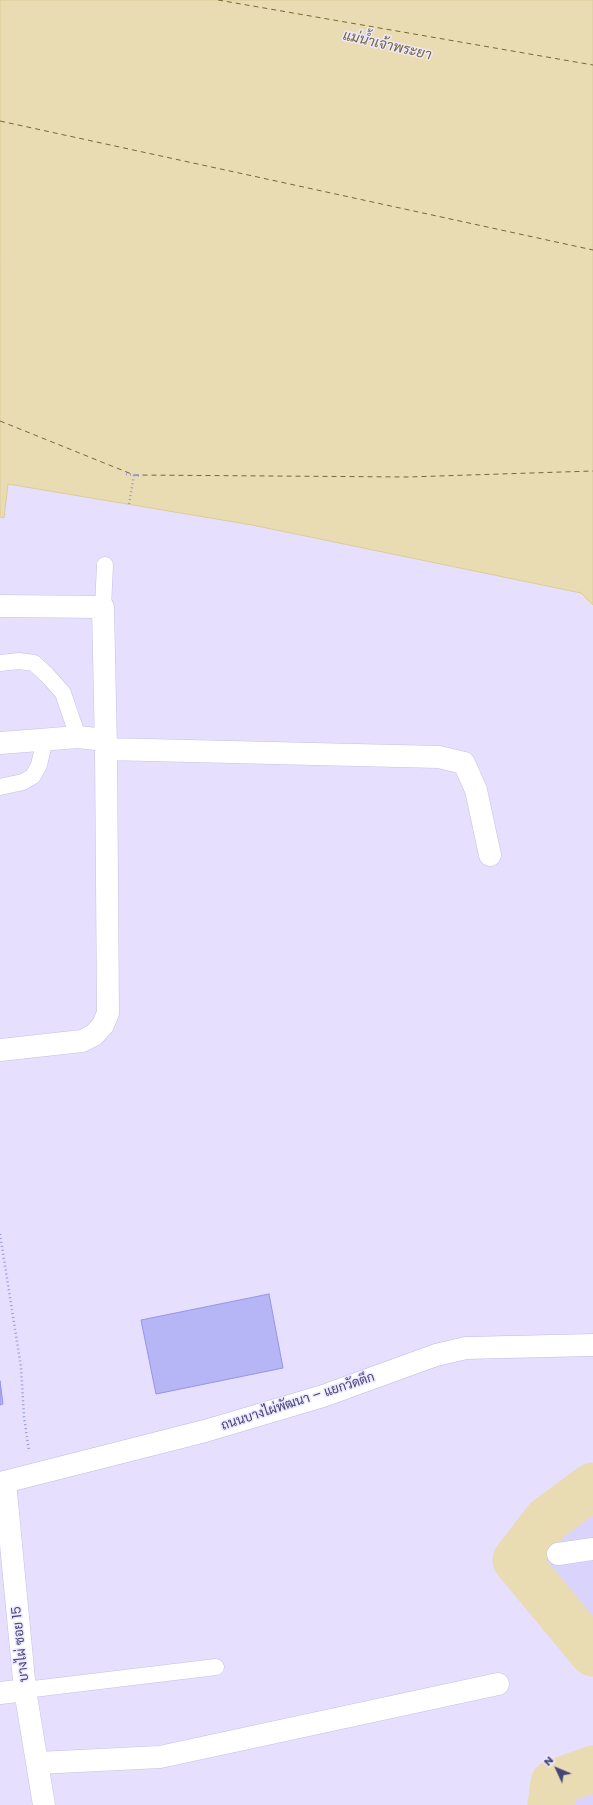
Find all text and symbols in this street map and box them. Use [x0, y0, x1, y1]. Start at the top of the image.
water label: แม่น้ำเจ้าพระยา [341, 28, 433, 64]
street label: ถนนบางไผ่พัฒนา – แยกวัดตึก [219, 1370, 377, 1434]
street label: บางไผ่ ซอย 15 [9, 1605, 33, 1683]
north arrow [537, 1749, 577, 1789]
text: N [540, 1752, 557, 1769]

